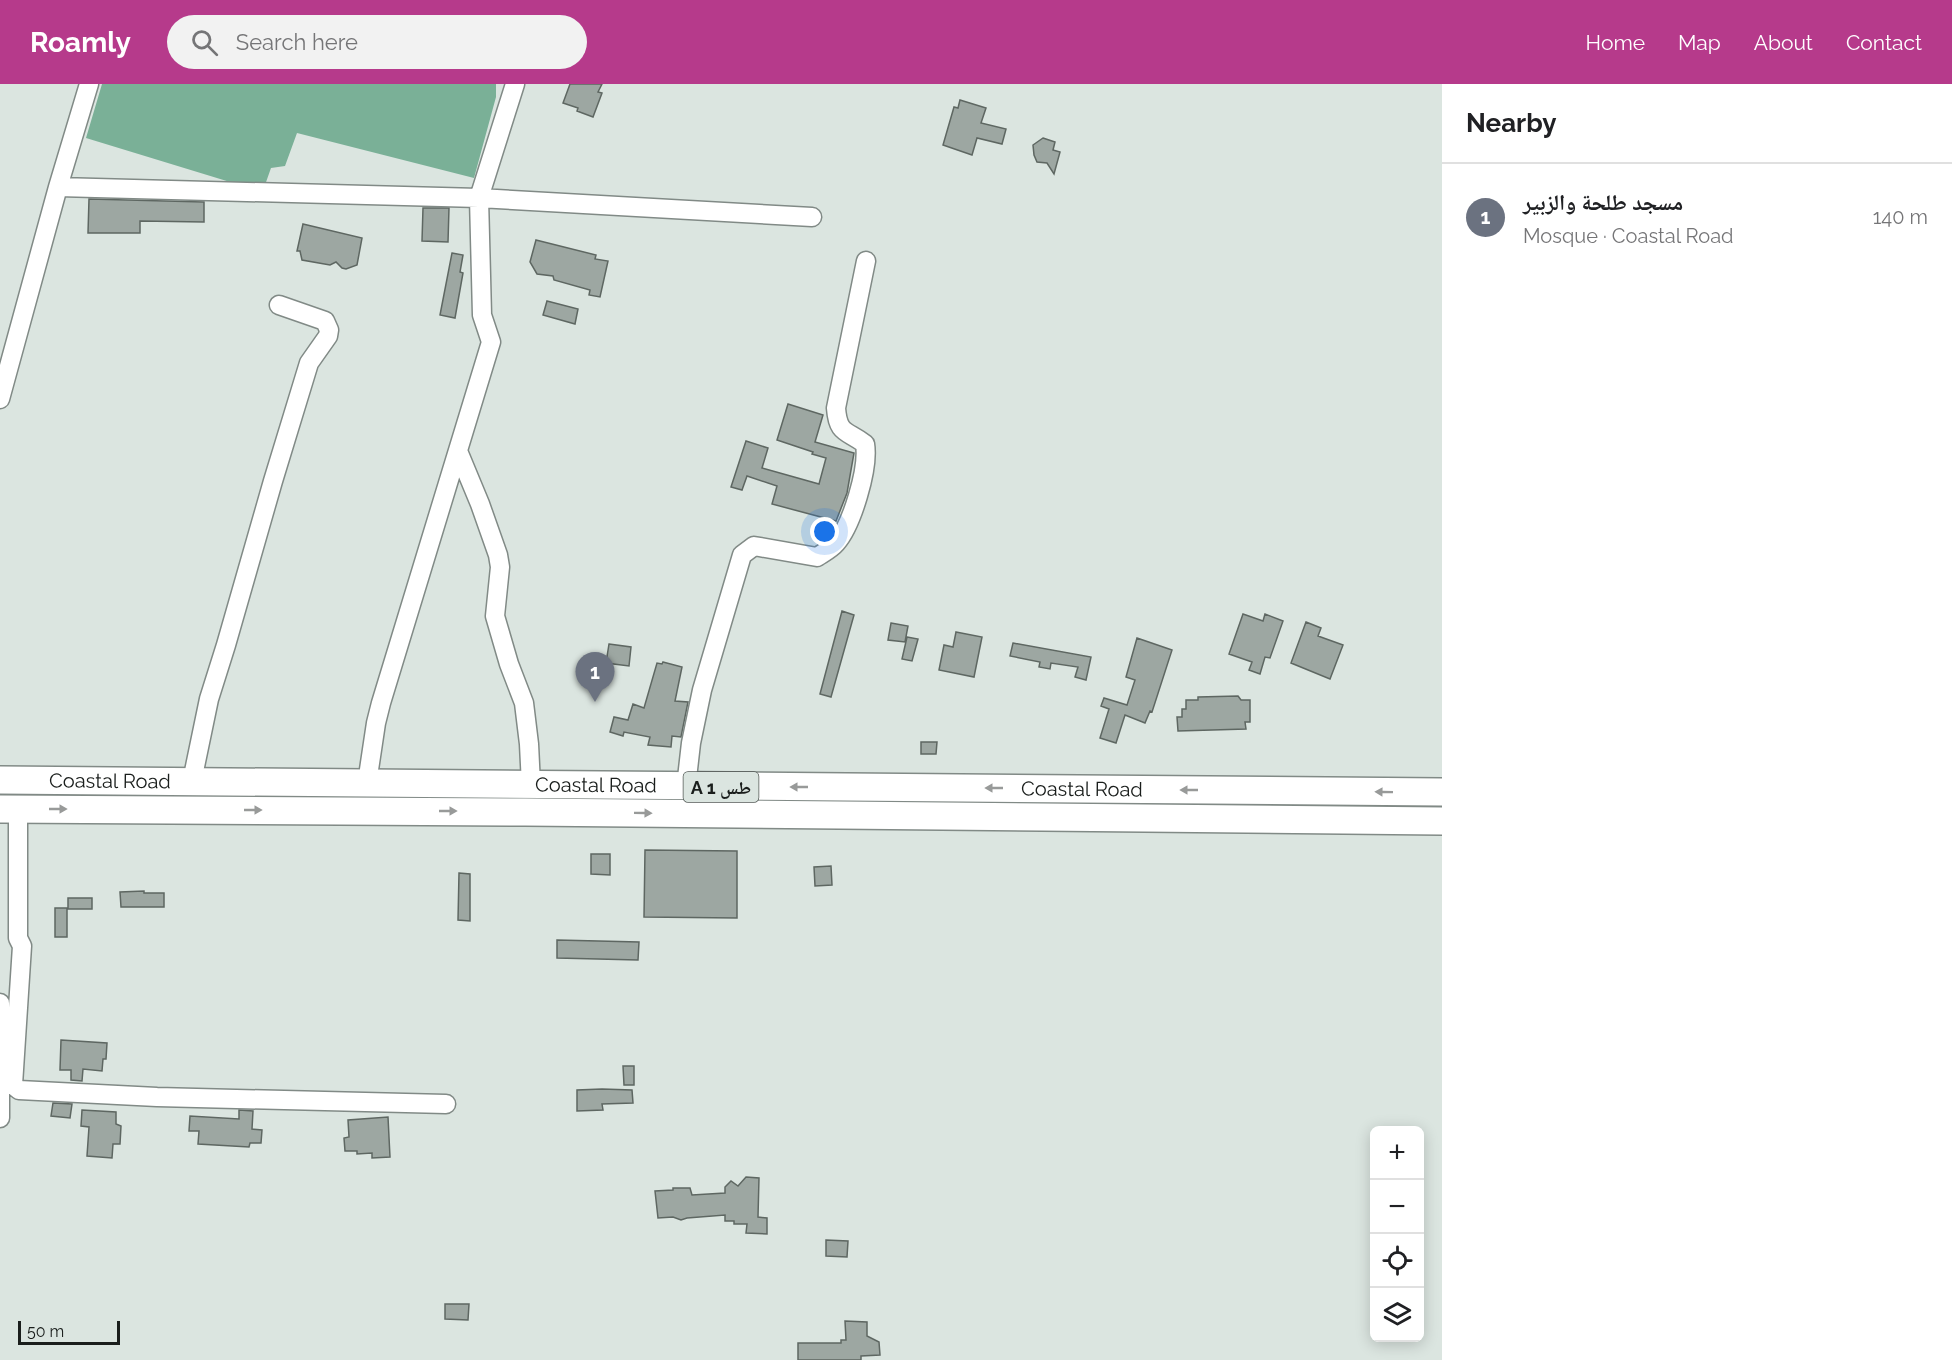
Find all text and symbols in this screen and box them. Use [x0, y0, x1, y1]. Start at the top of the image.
search box [167, 15, 587, 69]
text: Roamly [30, 26, 131, 59]
icon: search [188, 26, 221, 59]
text: Search here [236, 29, 358, 55]
text: Home [1586, 30, 1645, 55]
text: Map [1678, 30, 1721, 55]
text: About [1754, 30, 1813, 55]
text: Contact [1846, 30, 1922, 55]
text: Nearby [1466, 108, 1556, 138]
text: مسجد طلحة والزبير [1523, 189, 1683, 215]
text: 1 [1481, 205, 1490, 229]
text: 140 m [1873, 205, 1928, 229]
text: Mosque · Coastal Road [1523, 224, 1734, 248]
your location [810, 517, 839, 546]
pin: 1 [576, 652, 614, 702]
street label: Coastal Road [49, 768, 171, 793]
street label: Coastal Road [535, 772, 657, 797]
road number: A 1 طس [684, 772, 758, 802]
street label: Coastal Road [1021, 776, 1143, 802]
one-way arrow [789, 782, 808, 792]
one-way arrow [984, 784, 1003, 793]
one-way arrow [1179, 785, 1198, 794]
one-way arrow [1374, 787, 1393, 797]
one-way arrow [49, 804, 68, 814]
one-way arrow [244, 805, 263, 815]
one-way arrow [439, 806, 458, 816]
one-way arrow [634, 808, 653, 818]
map controls [1370, 1126, 1424, 1342]
button: + [1370, 1126, 1424, 1180]
button: − [1370, 1180, 1424, 1234]
button: locate [1370, 1234, 1424, 1288]
button: layers [1370, 1288, 1424, 1342]
scale bar [18, 1318, 120, 1346]
text: 50 m [27, 1322, 64, 1341]

